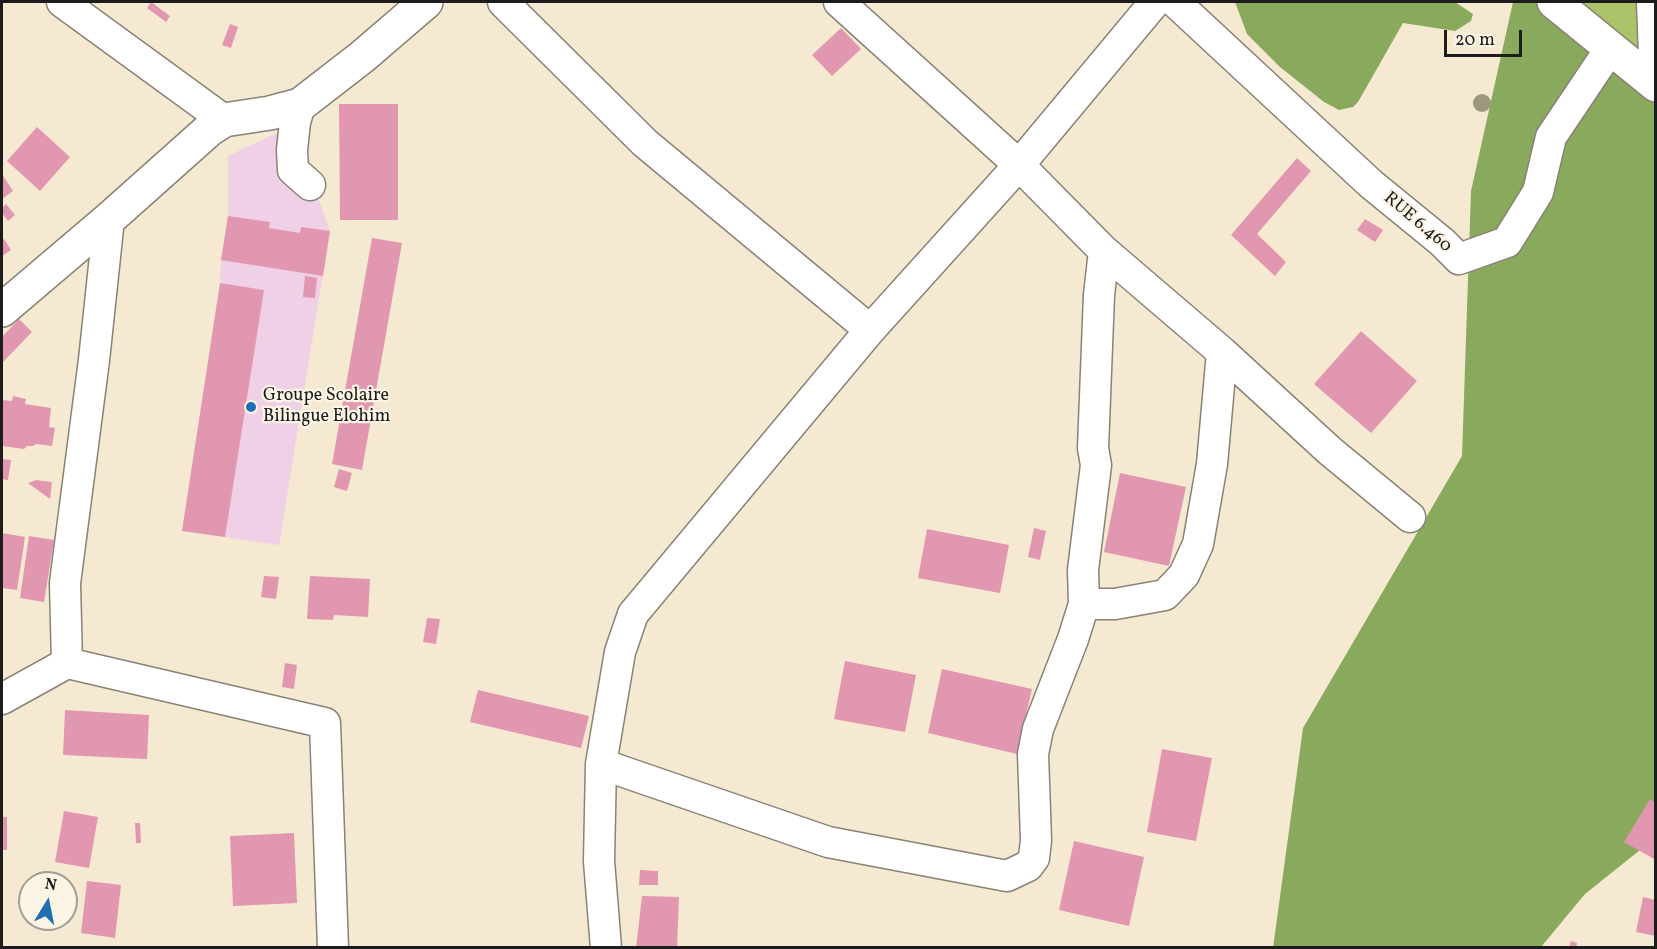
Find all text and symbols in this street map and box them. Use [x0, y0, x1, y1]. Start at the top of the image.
scale bar [1447, 18, 1525, 56]
text: 20 m [1455, 28, 1495, 53]
street label: RUE 6.460 [1378, 188, 1456, 258]
place label: Groupe Scolaire Bilingue Elohim [263, 386, 390, 428]
marker: Groupe Scolaire Bilingue Elohim [244, 400, 258, 414]
north arrow [18, 871, 78, 931]
text: N [43, 873, 58, 897]

